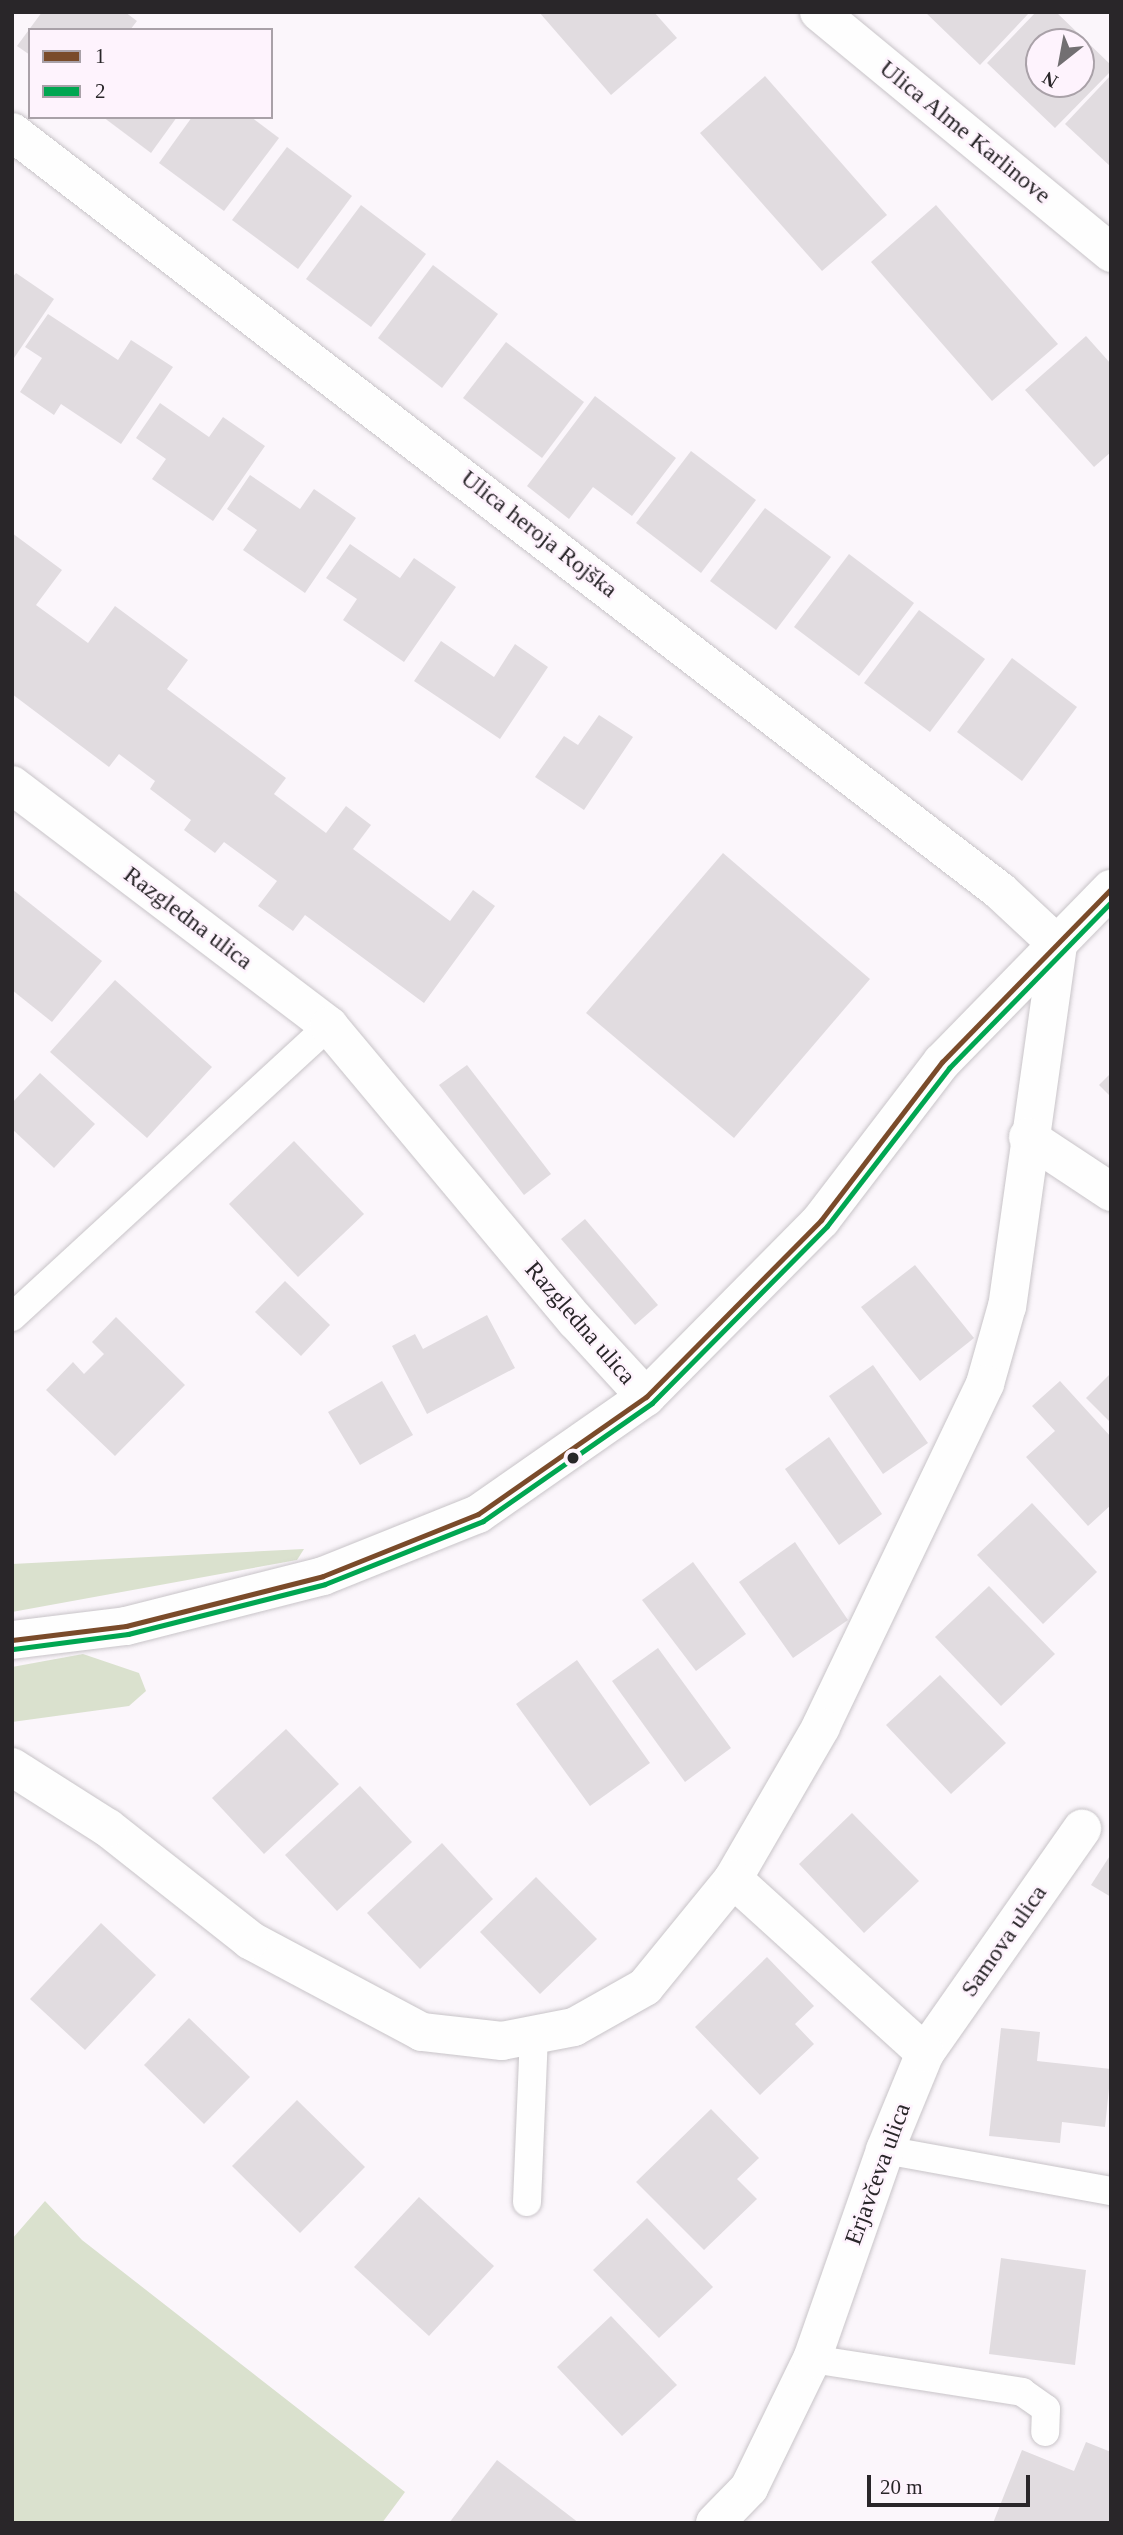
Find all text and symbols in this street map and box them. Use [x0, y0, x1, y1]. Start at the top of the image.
legend [28, 28, 273, 119]
north arrow [1025, 28, 1095, 98]
text: 1 [95, 44, 106, 68]
street label: Ulica Alme Karlinove [873, 54, 1057, 210]
text: N [1039, 67, 1061, 92]
text: 2 [95, 79, 106, 103]
street label: Ulica heroja Rojška [455, 464, 623, 604]
street label: Razgledna ulica [118, 860, 258, 976]
street label: Razgledna ulica [519, 1255, 641, 1391]
unlabelled marker [566, 1451, 580, 1465]
street label: Samova ulica [955, 1880, 1053, 2002]
street label: Erjavčeva ulica [839, 2099, 917, 2249]
scale bar [871, 2462, 1034, 2506]
text: 20 m [880, 2475, 923, 2499]

